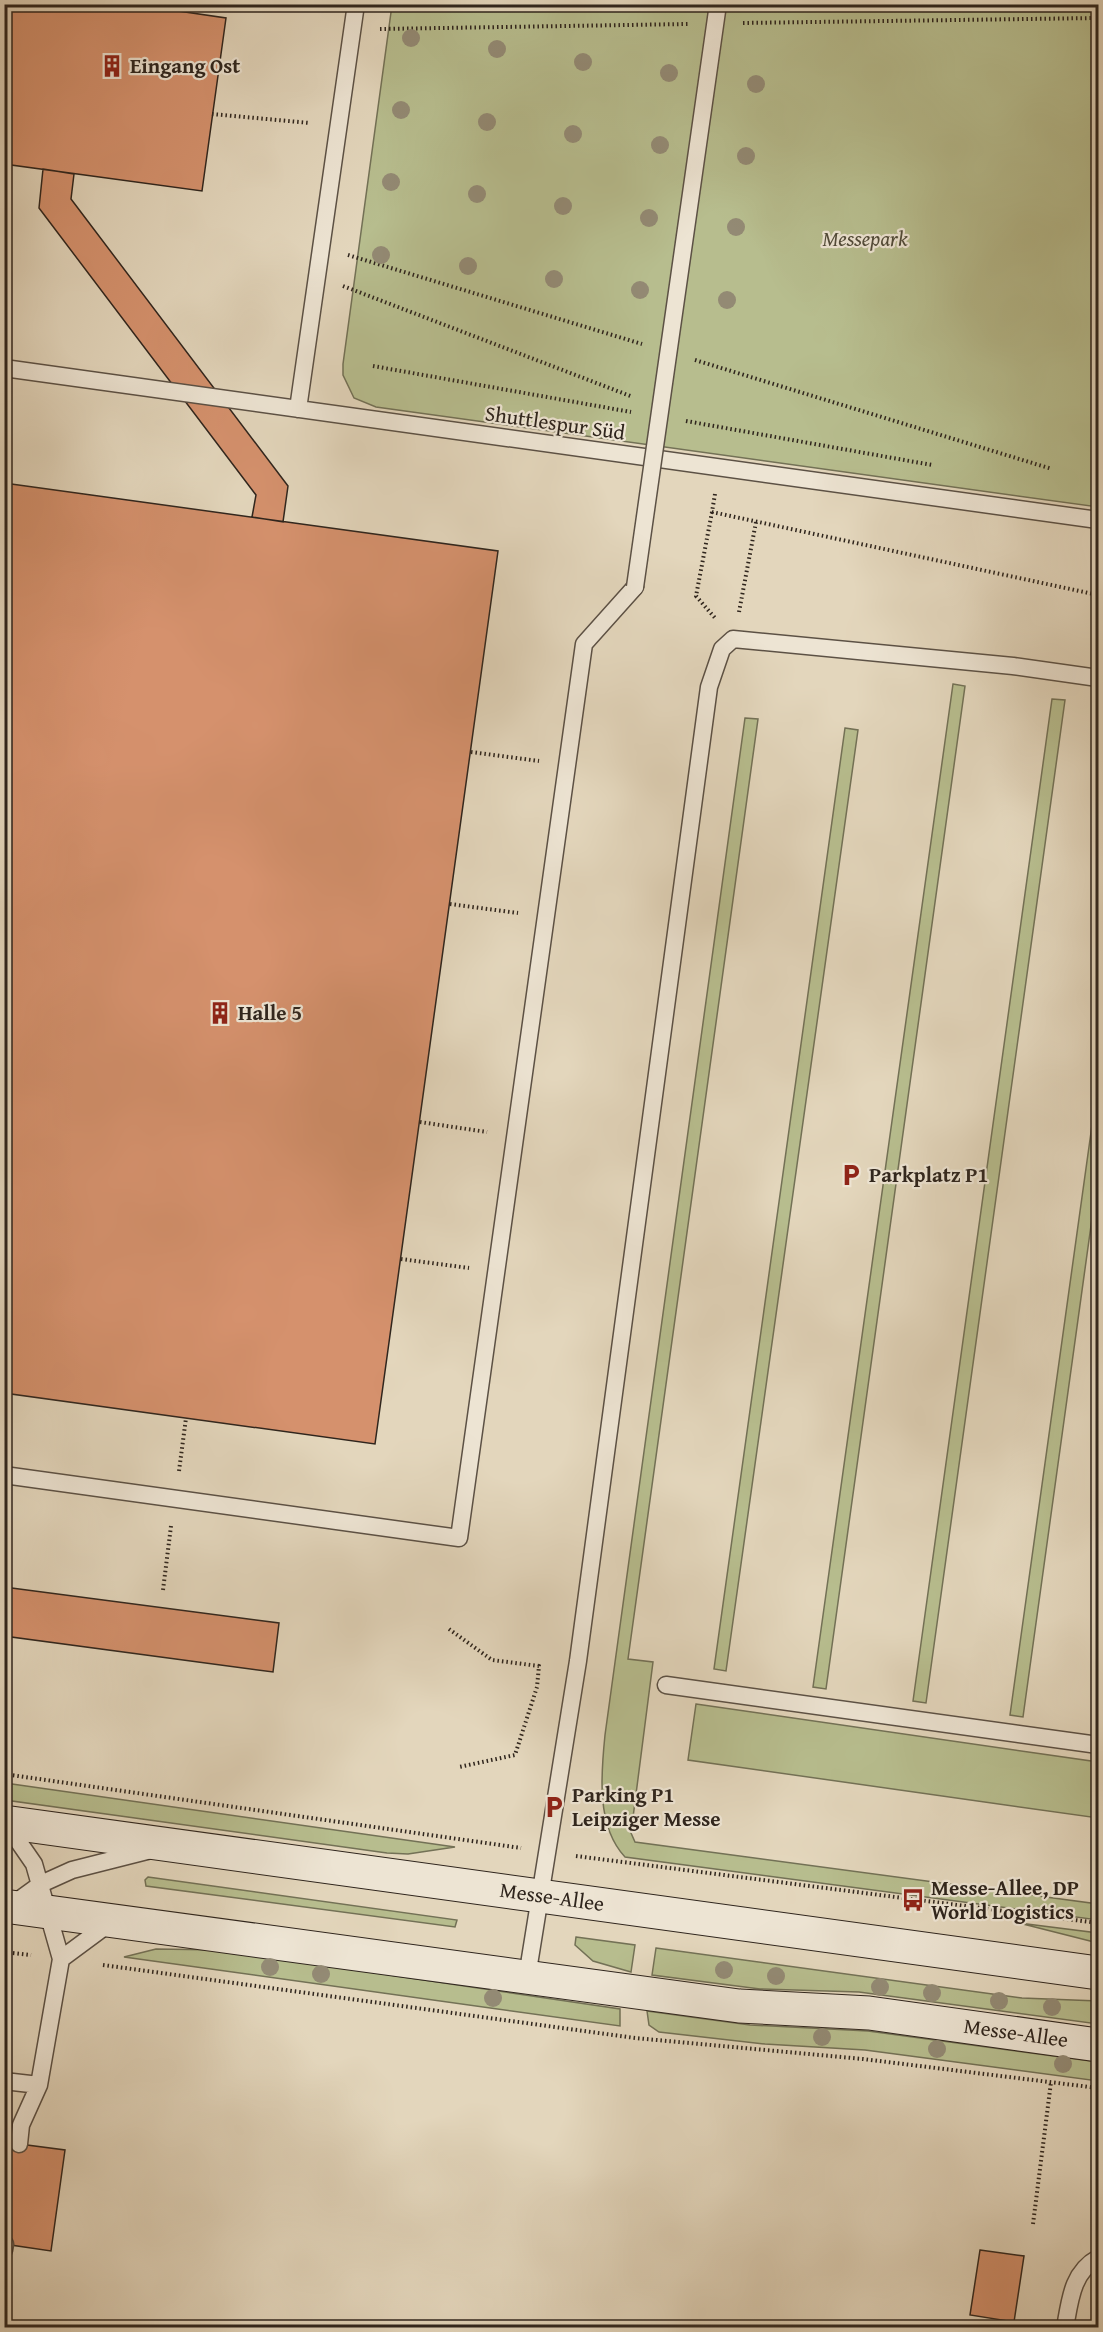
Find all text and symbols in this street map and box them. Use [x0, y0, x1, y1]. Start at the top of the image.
place label: Eingang Ost [130, 50, 240, 81]
building icon: Eingang Ost [99, 53, 125, 79]
park label: Messepark [822, 223, 908, 254]
street label: Shuttlespur Süd [483, 397, 628, 448]
place label: Halle 5 [238, 997, 302, 1028]
building icon: Halle 5 [207, 1000, 233, 1026]
place label: Parkplatz P1 [869, 1159, 988, 1190]
parking icon: Parkplatz P1 [838, 1162, 864, 1188]
place label: Parking P1 Leipziger Messe [572, 1779, 721, 1834]
parking icon: Parking P1 Leipziger Messe [541, 1794, 567, 1820]
place label: Messe-Allee, DP World Logistics [931, 1872, 1079, 1927]
street label: Messe-Allee [498, 1874, 606, 1919]
bus stop icon: Messe-Allee, DP World Logistics [900, 1887, 926, 1913]
street label: Messe-Allee [962, 2010, 1070, 2055]

